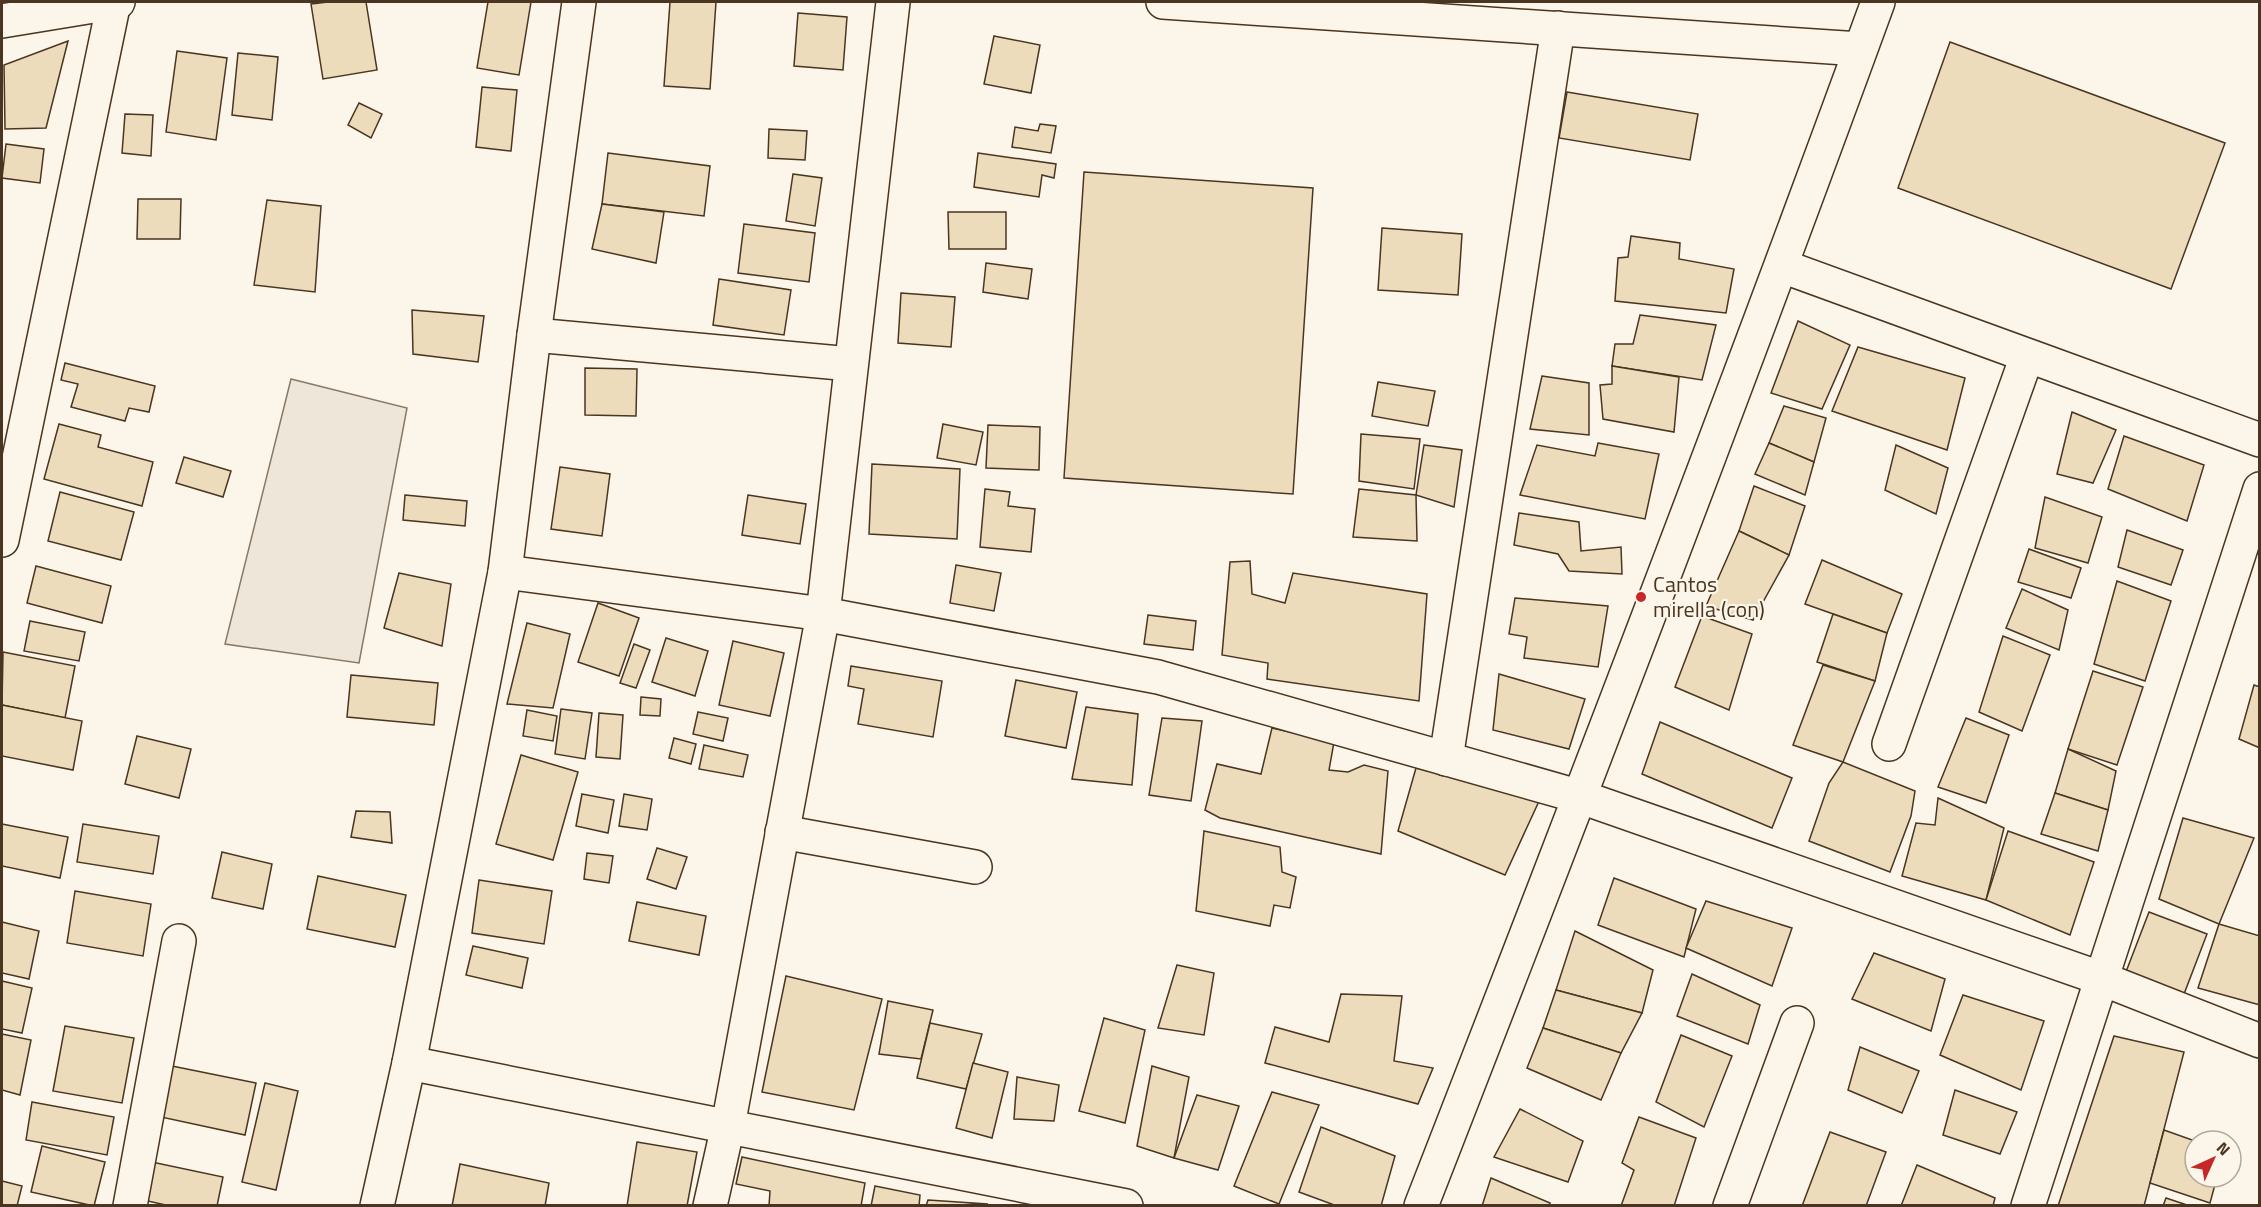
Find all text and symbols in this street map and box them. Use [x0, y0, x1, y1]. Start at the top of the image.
place label: Cantos mirella (con) [1653, 567, 1765, 626]
marker: Cantos mirella (con) [1634, 590, 1648, 604]
north arrow [2183, 1129, 2243, 1189]
text: N [2211, 1136, 2236, 1161]

